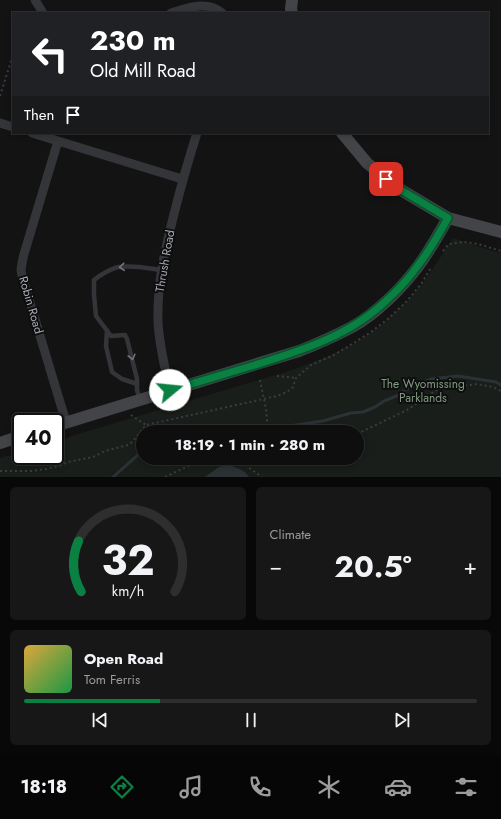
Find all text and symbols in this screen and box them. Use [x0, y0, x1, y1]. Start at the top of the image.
text: 230 m [90, 20, 176, 61]
icon: left [24, 28, 76, 80]
text: Old Mill Road [90, 58, 196, 84]
text: Then [24, 104, 54, 126]
icon: arrive [62, 104, 84, 126]
pin [369, 162, 403, 196]
icon: arrive [375, 168, 397, 190]
street label: Thrush Road [151, 228, 179, 294]
one-way arrow [119, 263, 125, 272]
street label: Robin Road [14, 274, 48, 336]
one-way arrow [127, 354, 135, 361]
position arrow [149, 369, 191, 411]
park label: The Wyomissing Parklands [381, 375, 465, 407]
speed limit sign: 40 [12, 413, 64, 465]
text: 18:19 · 1 min · 280 m [175, 434, 325, 456]
text: Climate [270, 525, 311, 544]
text: 32 [101, 529, 154, 590]
text: 20.5° [334, 545, 412, 588]
text: − [270, 550, 282, 582]
text: + [463, 550, 477, 582]
text: km/h [112, 580, 144, 600]
text: Open Road [84, 648, 163, 670]
text: Tom Ferris [84, 670, 140, 689]
icon: previous [89, 709, 111, 731]
icon: pause [240, 709, 262, 731]
icon: next [391, 709, 413, 731]
icon: directions [108, 773, 136, 801]
icon: music [177, 773, 205, 801]
icon: phone [246, 773, 274, 801]
icon: climate [315, 773, 343, 801]
icon: car [384, 773, 412, 801]
icon: filters [452, 773, 480, 801]
text: 18:18 [20, 774, 67, 800]

